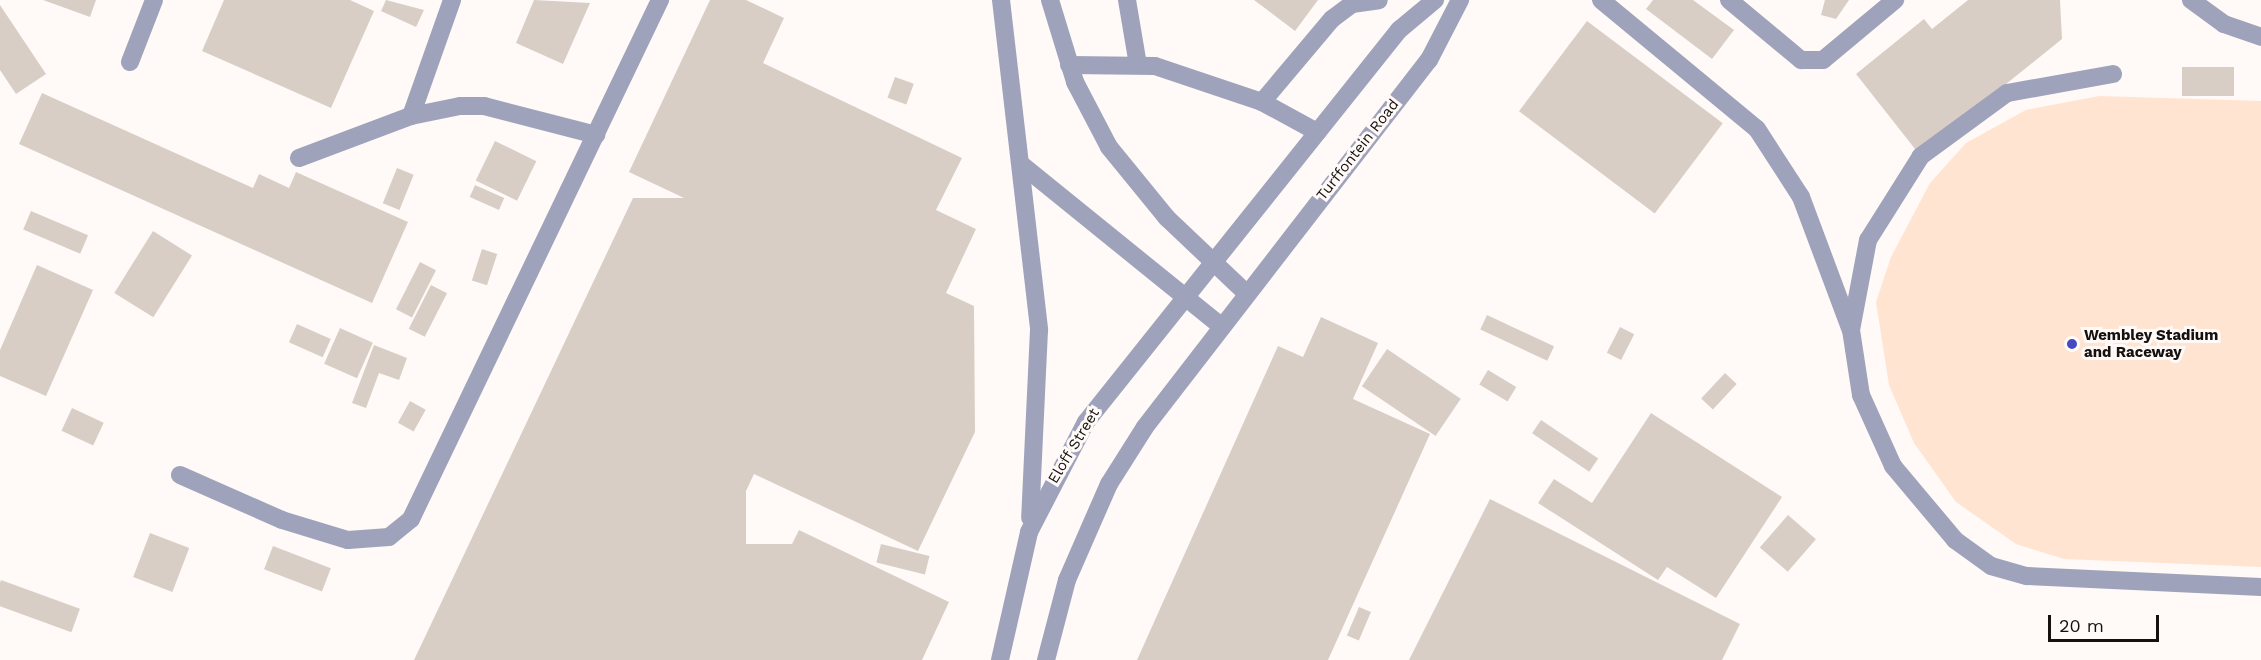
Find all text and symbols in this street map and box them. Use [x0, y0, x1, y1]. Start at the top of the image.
street label: Turffontein Road [1313, 96, 1403, 204]
place label: Wembley Stadium and Raceway [2084, 326, 2219, 361]
marker: Wembley Stadium and Raceway [2065, 337, 2079, 351]
street label: Eloff Street [1044, 405, 1104, 487]
scale bar [2051, 603, 2162, 641]
text: 20 m [2059, 615, 2104, 636]

